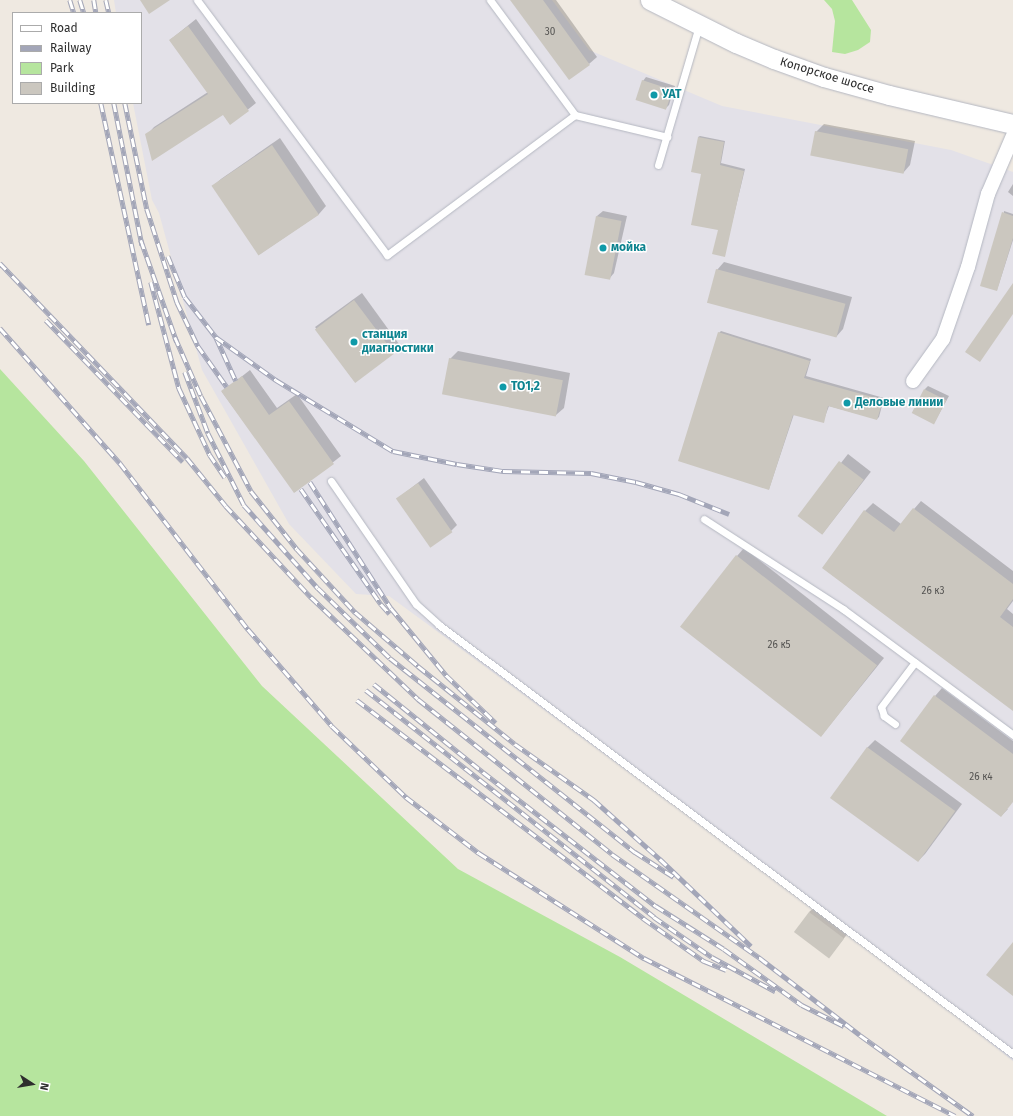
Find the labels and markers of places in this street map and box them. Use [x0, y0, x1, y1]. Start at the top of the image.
place label: УАТ [662, 88, 681, 102]
marker: УАТ [649, 90, 659, 100]
place label: мойка [611, 241, 646, 255]
marker: мойка [598, 243, 608, 253]
place label: станция диагностики [362, 328, 434, 356]
marker: станция диагностики [349, 337, 359, 347]
place label: ТО1,2 [511, 380, 540, 394]
marker: ТО1,2 [498, 382, 508, 392]
place label: Деловые линии [855, 396, 943, 410]
marker: Деловые линии [842, 398, 852, 408]

